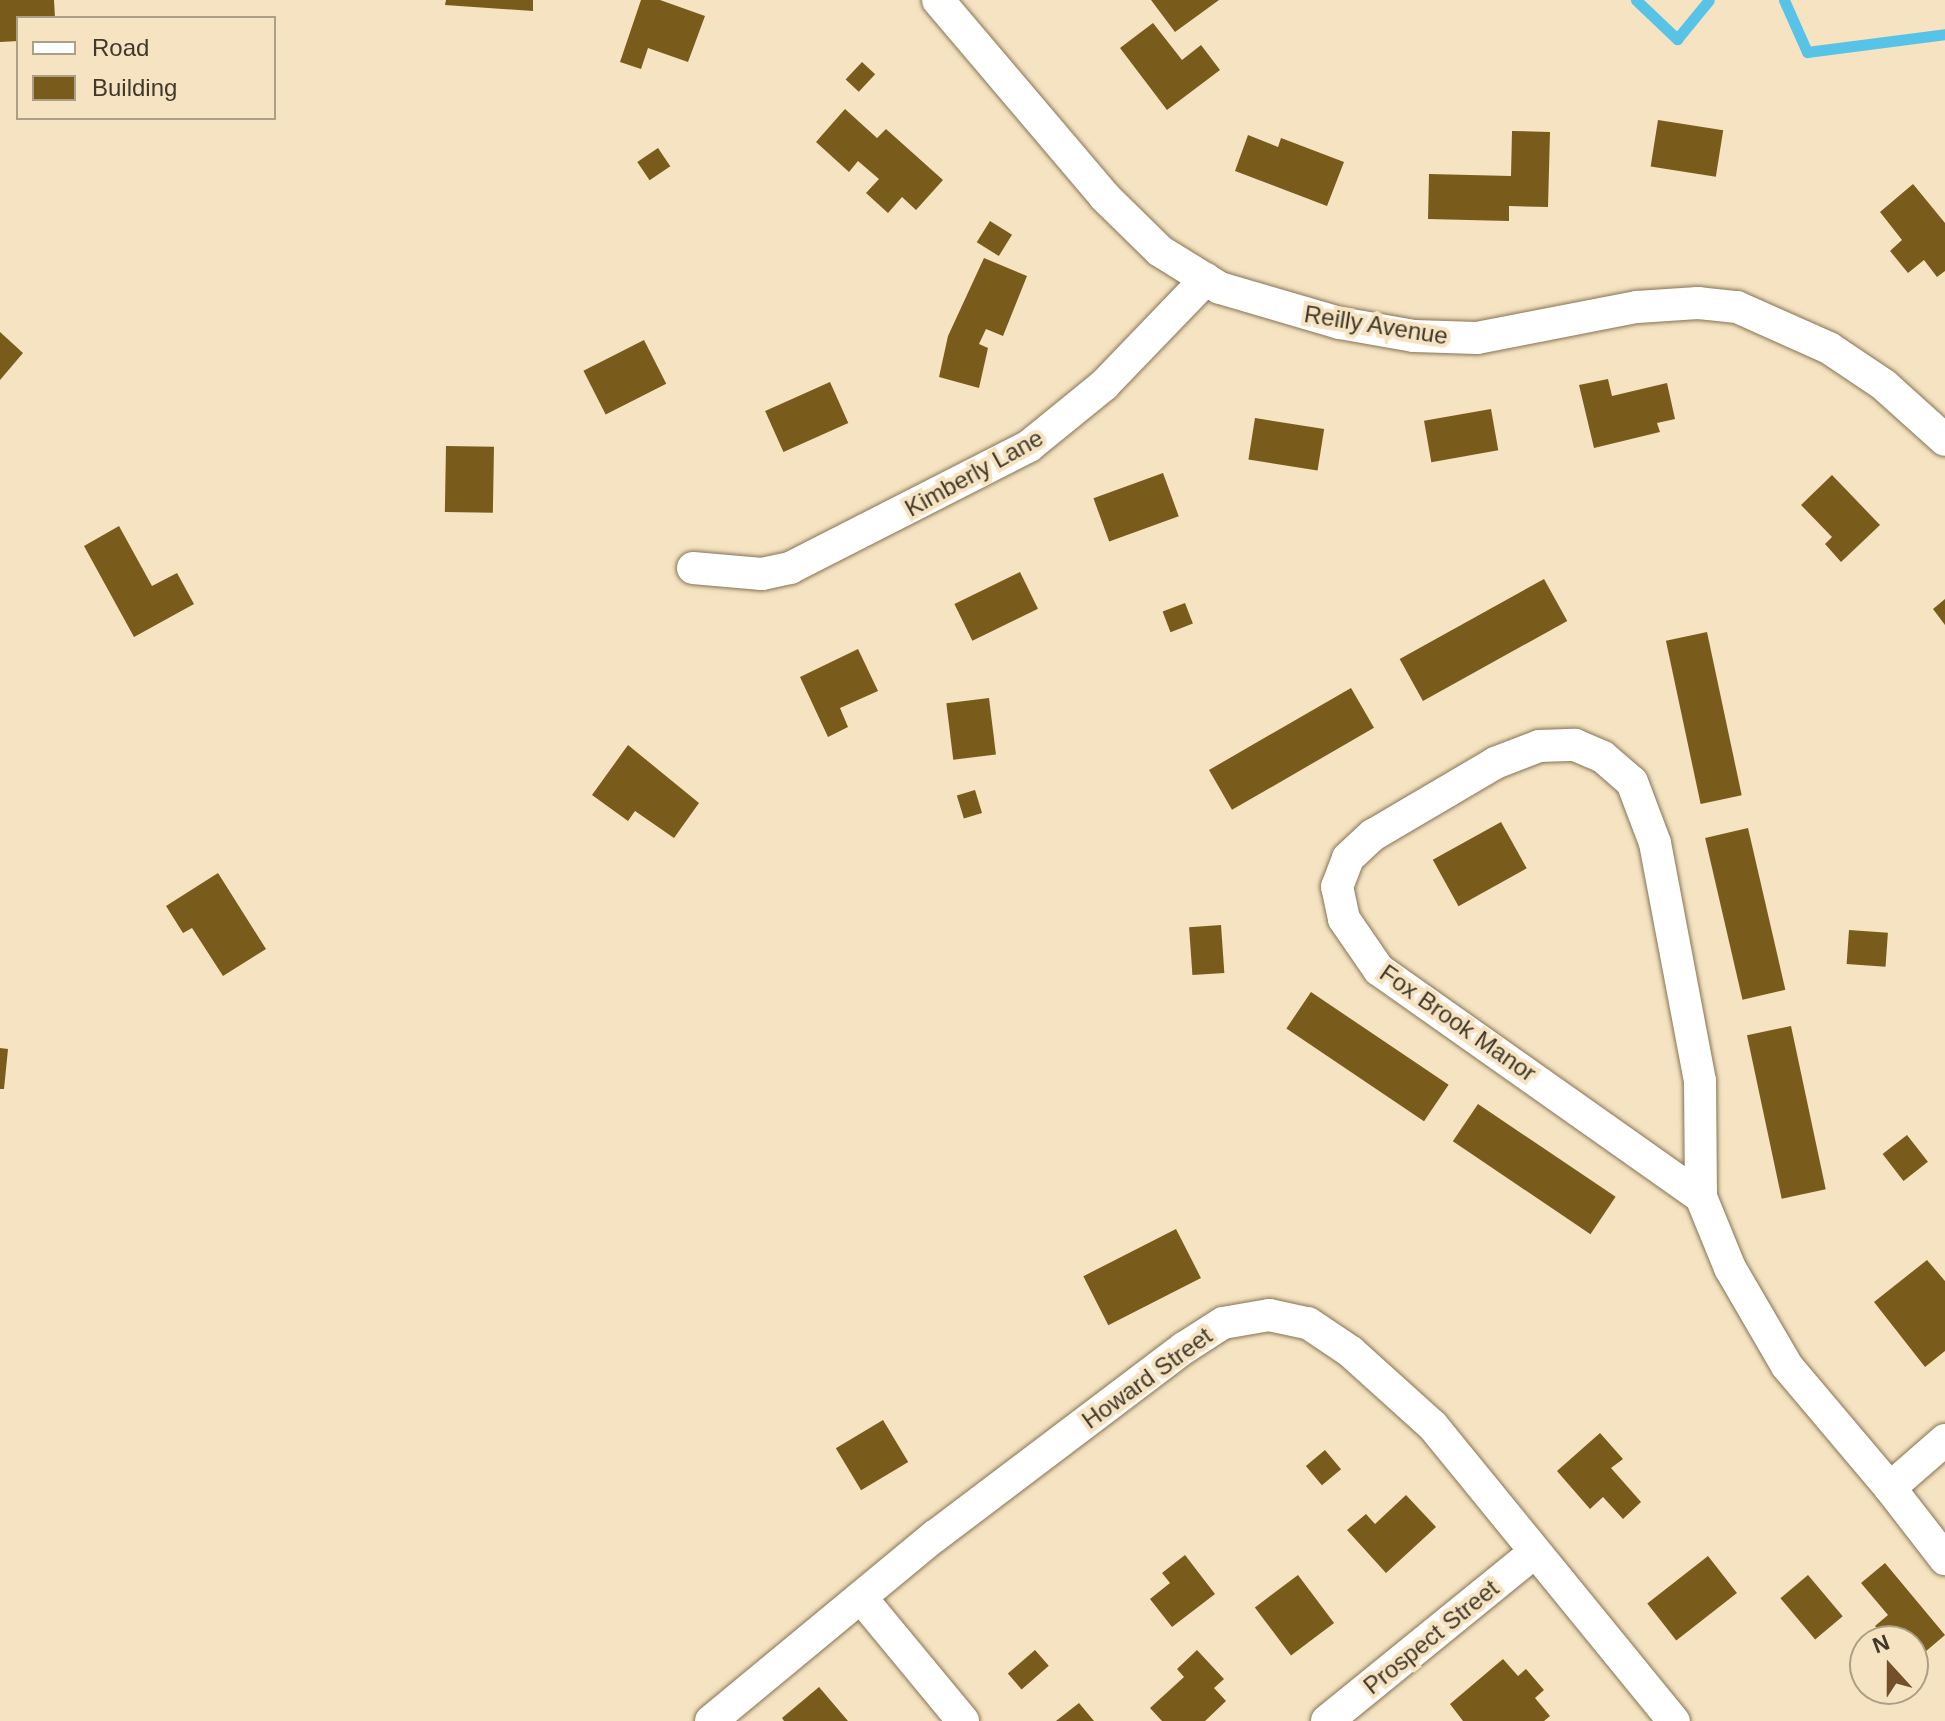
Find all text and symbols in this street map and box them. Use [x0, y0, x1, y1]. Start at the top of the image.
legend [16, 16, 276, 120]
text: Road [92, 34, 149, 61]
text: Building [92, 74, 177, 101]
street label: Reilly Avenue [1301, 299, 1451, 351]
street label: Kimberly Lane [900, 423, 1048, 523]
street label: Fox Brook Manor [1374, 958, 1542, 1088]
street label: Howard Street [1076, 1321, 1218, 1435]
street label: Prospect Street [1358, 1574, 1504, 1700]
north arrow [1849, 1625, 1929, 1705]
text: N [1869, 1629, 1893, 1659]

